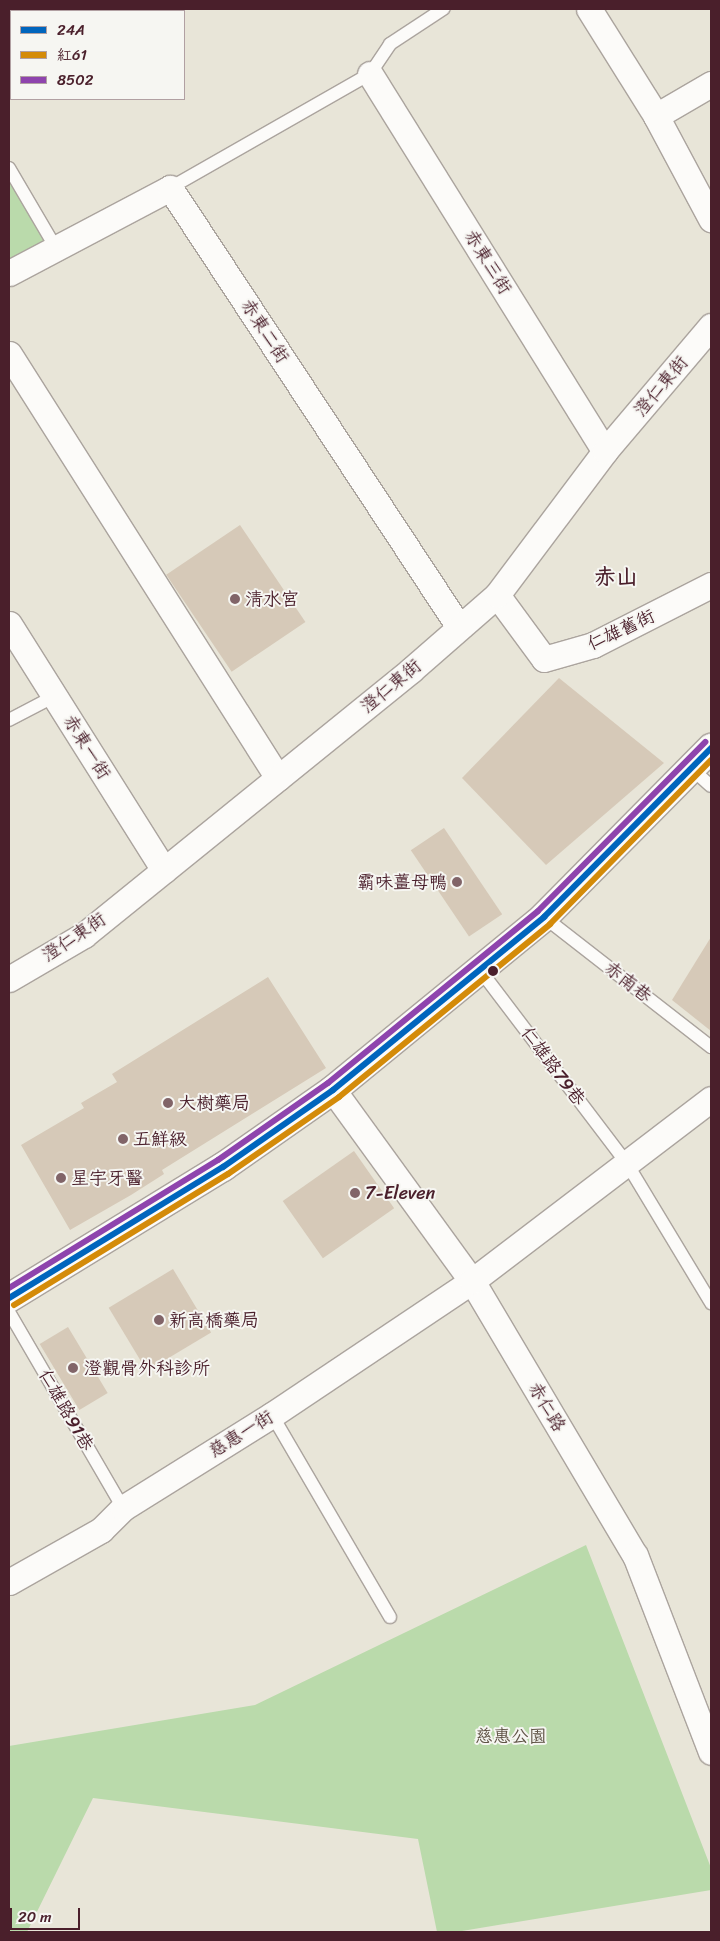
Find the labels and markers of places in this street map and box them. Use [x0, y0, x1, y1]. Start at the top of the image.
place label: 清水宮 [245, 588, 299, 610]
marker: 清水宮 [229, 593, 241, 605]
place label: 霸味薑母鴨 [357, 871, 447, 893]
marker: 霸味薑母鴨 [451, 876, 463, 888]
unlabelled marker [488, 966, 498, 976]
place label: 大樹藥局 [178, 1092, 250, 1114]
marker: 大樹藥局 [162, 1097, 174, 1109]
place label: 五鮮級 [133, 1128, 187, 1150]
marker: 五鮮級 [117, 1133, 129, 1145]
place label: 星宇牙醫 [71, 1167, 143, 1189]
marker: 星宇牙醫 [55, 1172, 67, 1184]
place label: 7-Eleven [365, 1182, 435, 1204]
marker: 7-Eleven [349, 1187, 361, 1199]
place label: 新高橋藥局 [169, 1309, 259, 1331]
marker: 新高橋藥局 [153, 1314, 165, 1326]
place label: 澄觀骨外科診所 [84, 1357, 210, 1379]
marker: 澄觀骨外科診所 [66, 1361, 80, 1375]

